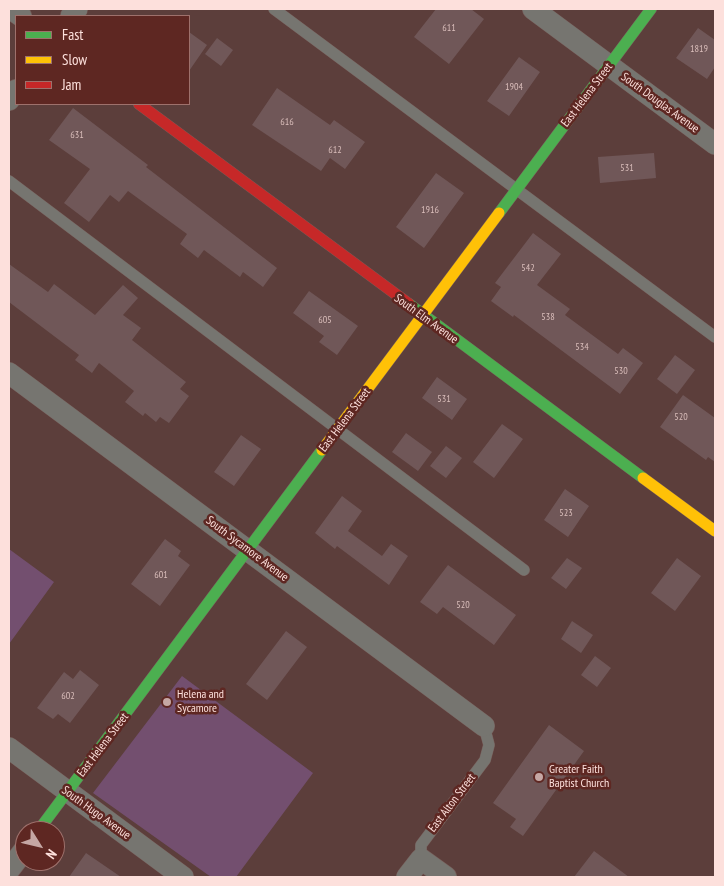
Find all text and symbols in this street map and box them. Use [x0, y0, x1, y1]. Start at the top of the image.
legend [15, 15, 190, 105]
house number: 611 [442, 22, 456, 34]
text: Fast [62, 25, 83, 44]
house number: 1819 [690, 43, 708, 55]
text: Slow [62, 50, 87, 69]
street label: East Helena Street [558, 60, 616, 130]
street label: South Douglas Avenue [618, 70, 702, 136]
text: Jam [62, 75, 81, 94]
house number: 1904 [505, 81, 523, 93]
house number: 616 [280, 116, 294, 128]
house number: 631 [70, 129, 84, 141]
house number: 612 [328, 144, 342, 156]
house number: 531 [620, 162, 634, 174]
house number: 1916 [421, 204, 439, 216]
house number: 542 [521, 262, 535, 274]
street label: South Elm Avenue [391, 291, 461, 347]
house number: 538 [541, 311, 555, 323]
house number: 605 [318, 314, 332, 326]
house number: 534 [575, 341, 589, 353]
house number: 530 [614, 365, 628, 377]
street label: East Helena Street [316, 385, 374, 455]
house number: 531 [437, 393, 451, 405]
house number: 520 [674, 411, 688, 423]
house number: 523 [559, 507, 573, 519]
street label: South Sycamore Avenue [203, 513, 291, 585]
house number: 601 [154, 569, 168, 581]
house number: 520 [456, 599, 470, 611]
place label: Helena and Sycamore [177, 688, 224, 716]
house number: 602 [61, 690, 75, 702]
marker: Helena and Sycamore [161, 696, 173, 708]
street label: East Helena Street [74, 710, 132, 780]
place label: Greater Faith Baptist Church [549, 763, 609, 791]
street label: East Alton Street [425, 771, 479, 835]
marker: Greater Faith Baptist Church [533, 771, 545, 783]
street label: South Hugo Avenue [59, 783, 133, 843]
north arrow [15, 821, 65, 871]
text: N [42, 846, 61, 863]

